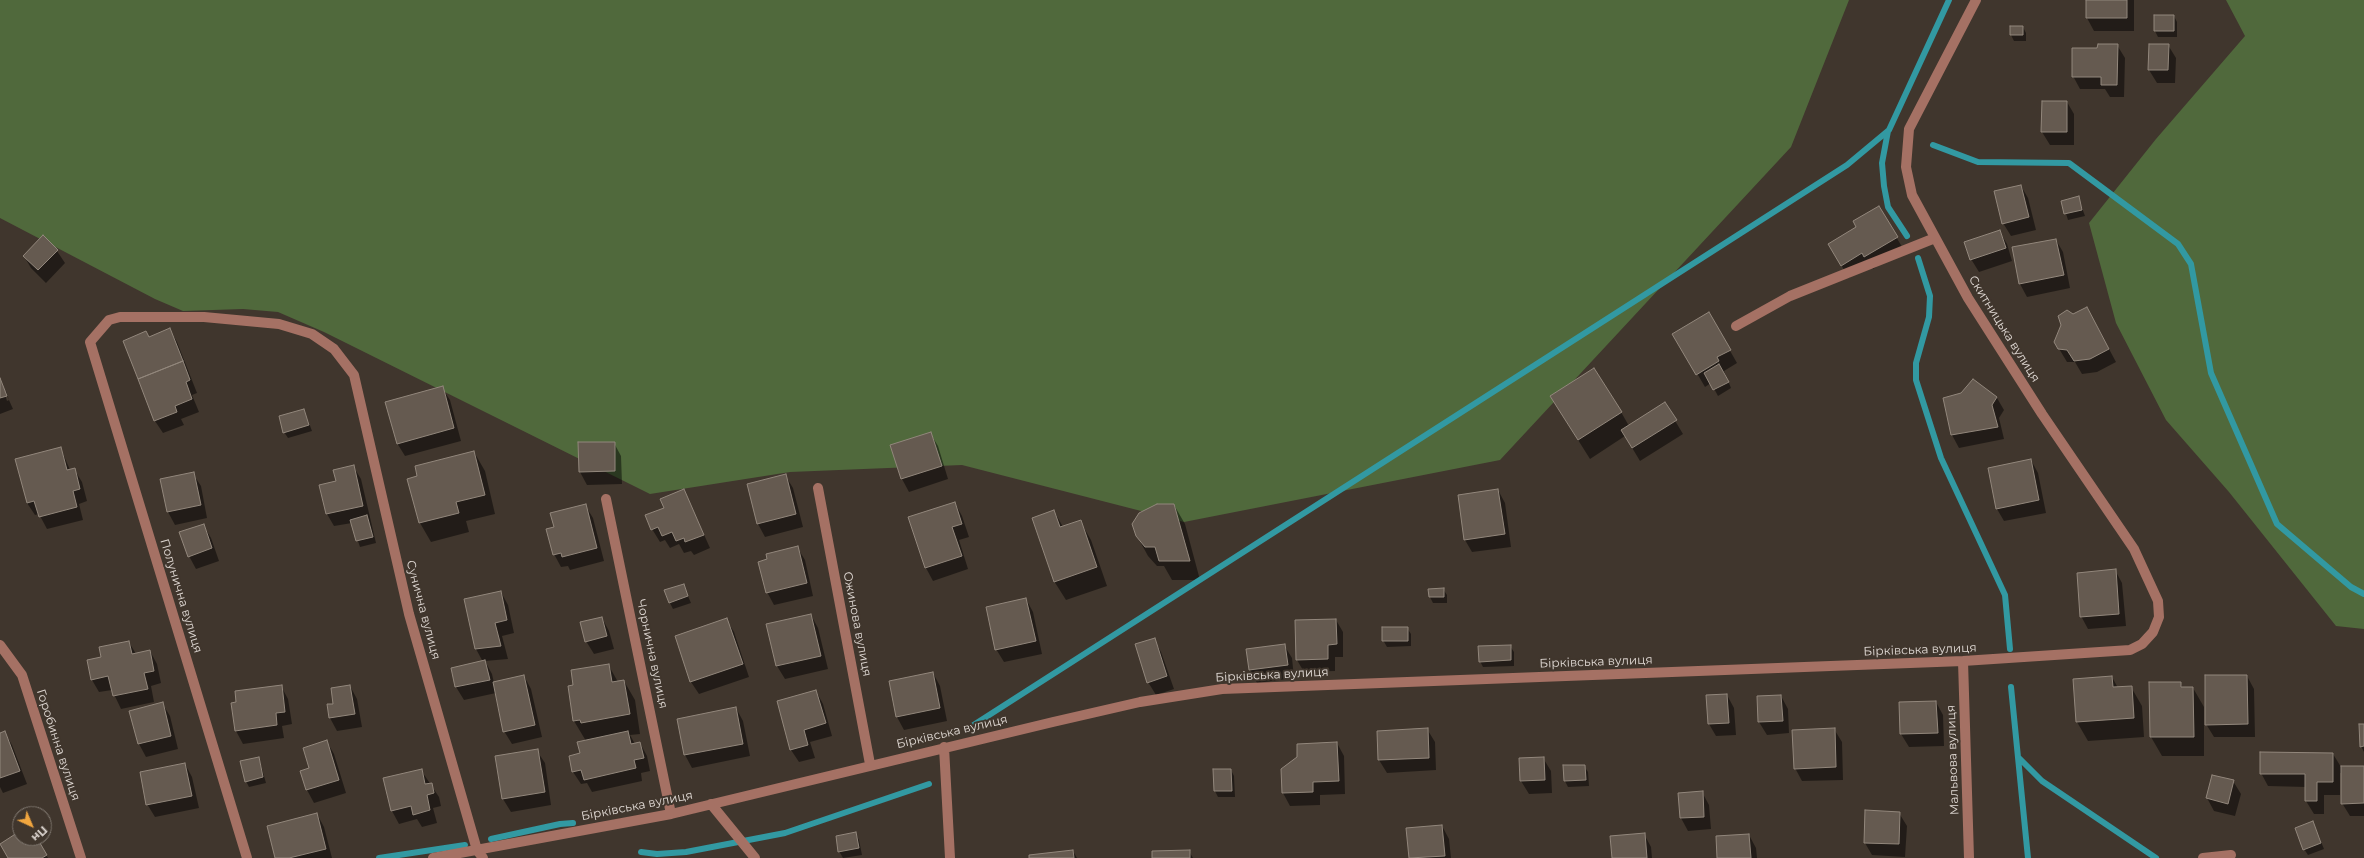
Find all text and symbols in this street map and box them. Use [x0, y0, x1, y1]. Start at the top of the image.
street label: Скитницька вулиця [1965, 273, 2043, 385]
street label: Полунична вулиця [157, 537, 205, 655]
street label: Сунична вулиця [403, 559, 443, 661]
street label: Ожинова вулиця [840, 570, 874, 678]
street label: Чорнична вулиця [633, 598, 671, 710]
street label: Бірківська вулиця [1863, 641, 1977, 659]
street label: Бірківська вулиця [1539, 653, 1653, 671]
street label: Бірківська вулиця [1215, 665, 1329, 685]
street label: Горобинна вулиця [33, 687, 83, 803]
street label: Мальвова вулиця [1944, 705, 1962, 815]
street label: Бірківська вулиця [895, 712, 1009, 752]
street label: Бірківська вулиця [580, 788, 694, 824]
north arrow [12, 806, 52, 846]
text: Пн [29, 823, 50, 845]

